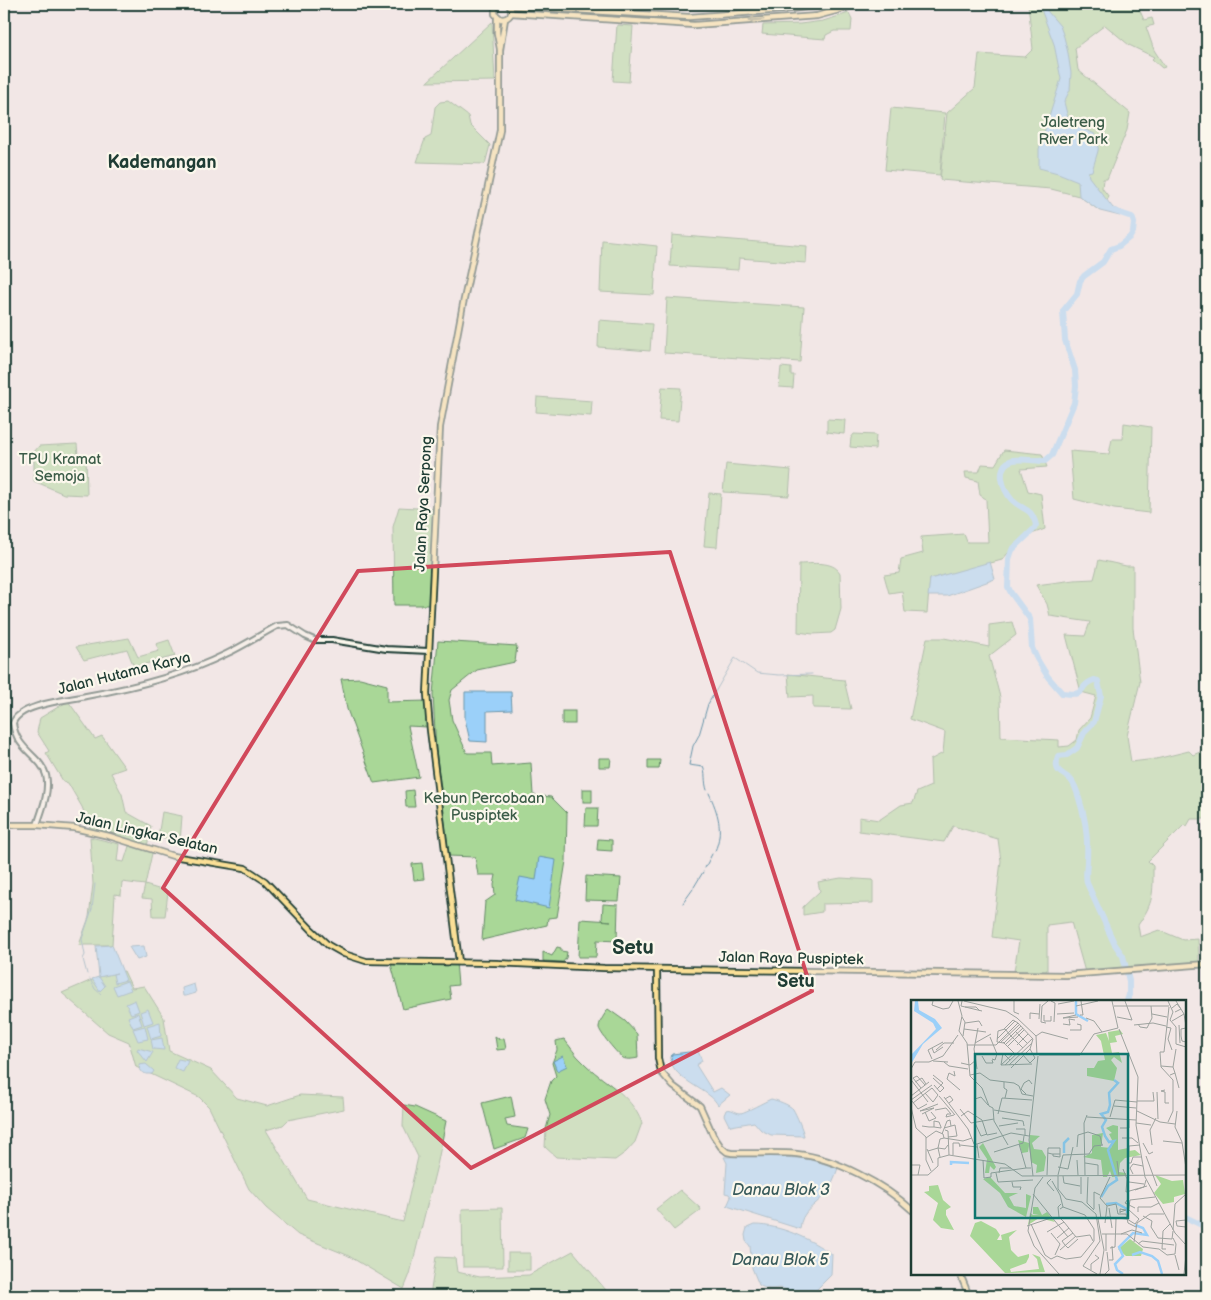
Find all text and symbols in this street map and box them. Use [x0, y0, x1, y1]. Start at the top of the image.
one-way arrow [748, 15, 764, 25]
park label: Jaletreng River Park [1038, 113, 1108, 149]
district label: Kademangan [108, 152, 217, 173]
street label: Jalan Raya Serpong [410, 436, 437, 572]
park label: TPU Kramat Semoja [19, 450, 102, 486]
street label: Jalan Hutama Karya [56, 648, 192, 699]
park label: Kebun Percobaan Puspiptek [424, 789, 544, 825]
street label: Jalan Lingkar Selatan [74, 808, 220, 859]
district label: Setu [612, 936, 654, 960]
street label: Jalan Raya Puspiptek [718, 948, 864, 969]
district label: Setu [777, 971, 815, 992]
inset map [911, 1000, 1186, 1275]
water label: Danau Blok 3 [732, 1181, 830, 1200]
water label: Danau Blok 5 [732, 1251, 829, 1270]

